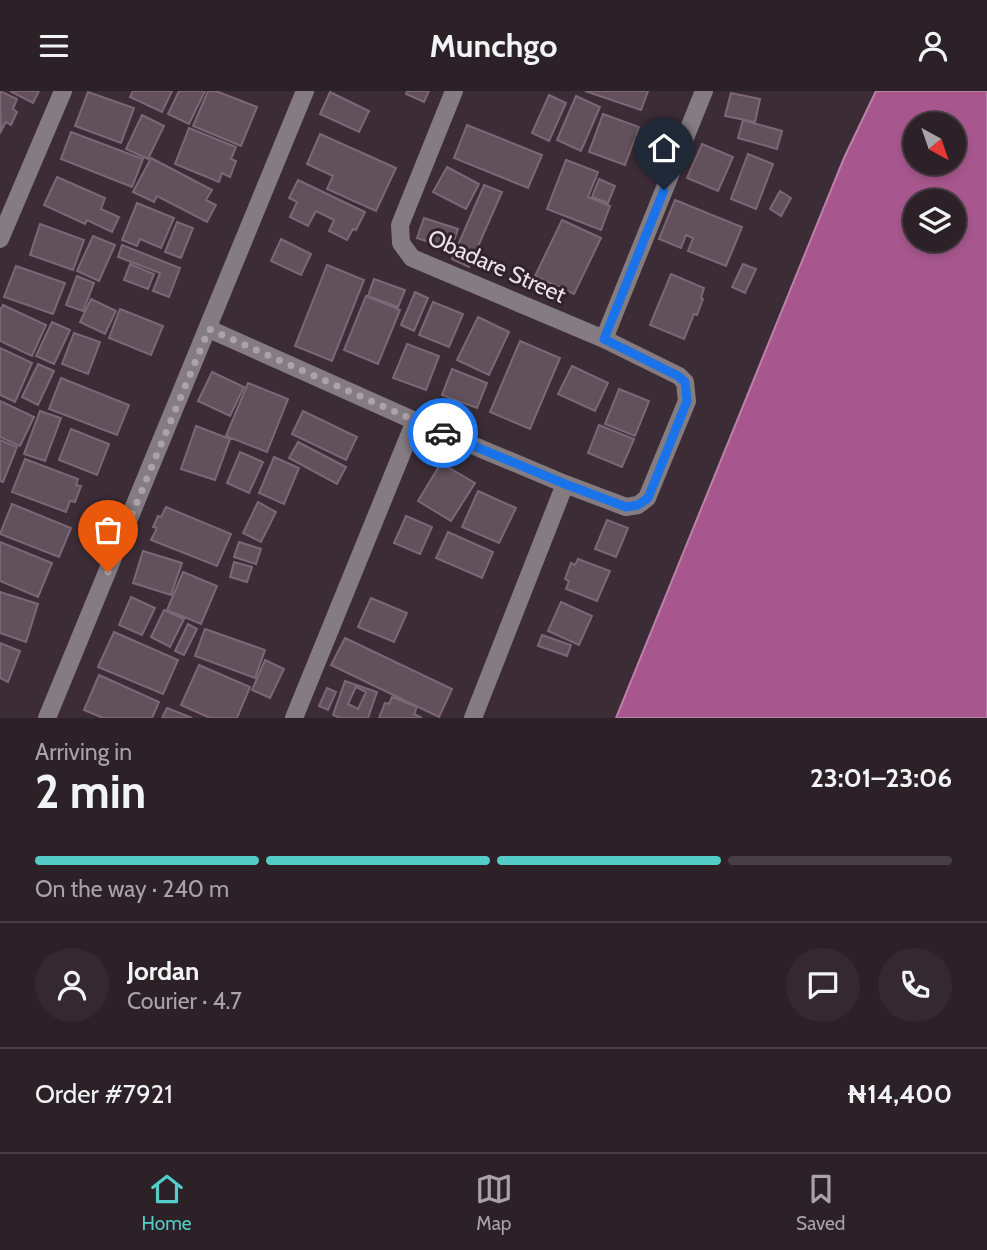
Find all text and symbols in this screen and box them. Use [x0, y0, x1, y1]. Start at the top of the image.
text: Munchgo [430, 26, 557, 65]
icon: menu [35, 27, 73, 65]
icon: person [914, 27, 952, 65]
north arrow [903, 112, 966, 175]
map controls [903, 112, 966, 252]
pin [634, 118, 694, 190]
icon: home [645, 129, 683, 167]
button: layers [903, 189, 966, 252]
street label: Obadare Street [424, 223, 571, 309]
courier [408, 398, 478, 468]
icon: car [424, 414, 462, 452]
pin [78, 500, 138, 572]
icon: bag [89, 511, 127, 549]
text: Arriving in [35, 738, 132, 766]
text: 23:01–23:06 [810, 762, 952, 794]
text: 2 min [35, 764, 146, 820]
text: On the way · 240 m [35, 875, 229, 903]
button: person [35, 948, 109, 1022]
button: chat [786, 948, 860, 1022]
button: phone [878, 948, 952, 1022]
text: Jordan [127, 955, 199, 987]
text: Courier · 4.7 [127, 987, 242, 1015]
text: Order #7921 [35, 1078, 173, 1110]
text: ₦14,400 [846, 1078, 952, 1110]
tab: Home [142, 1170, 192, 1235]
tab: Map [475, 1170, 513, 1235]
tab: Saved [796, 1170, 845, 1235]

